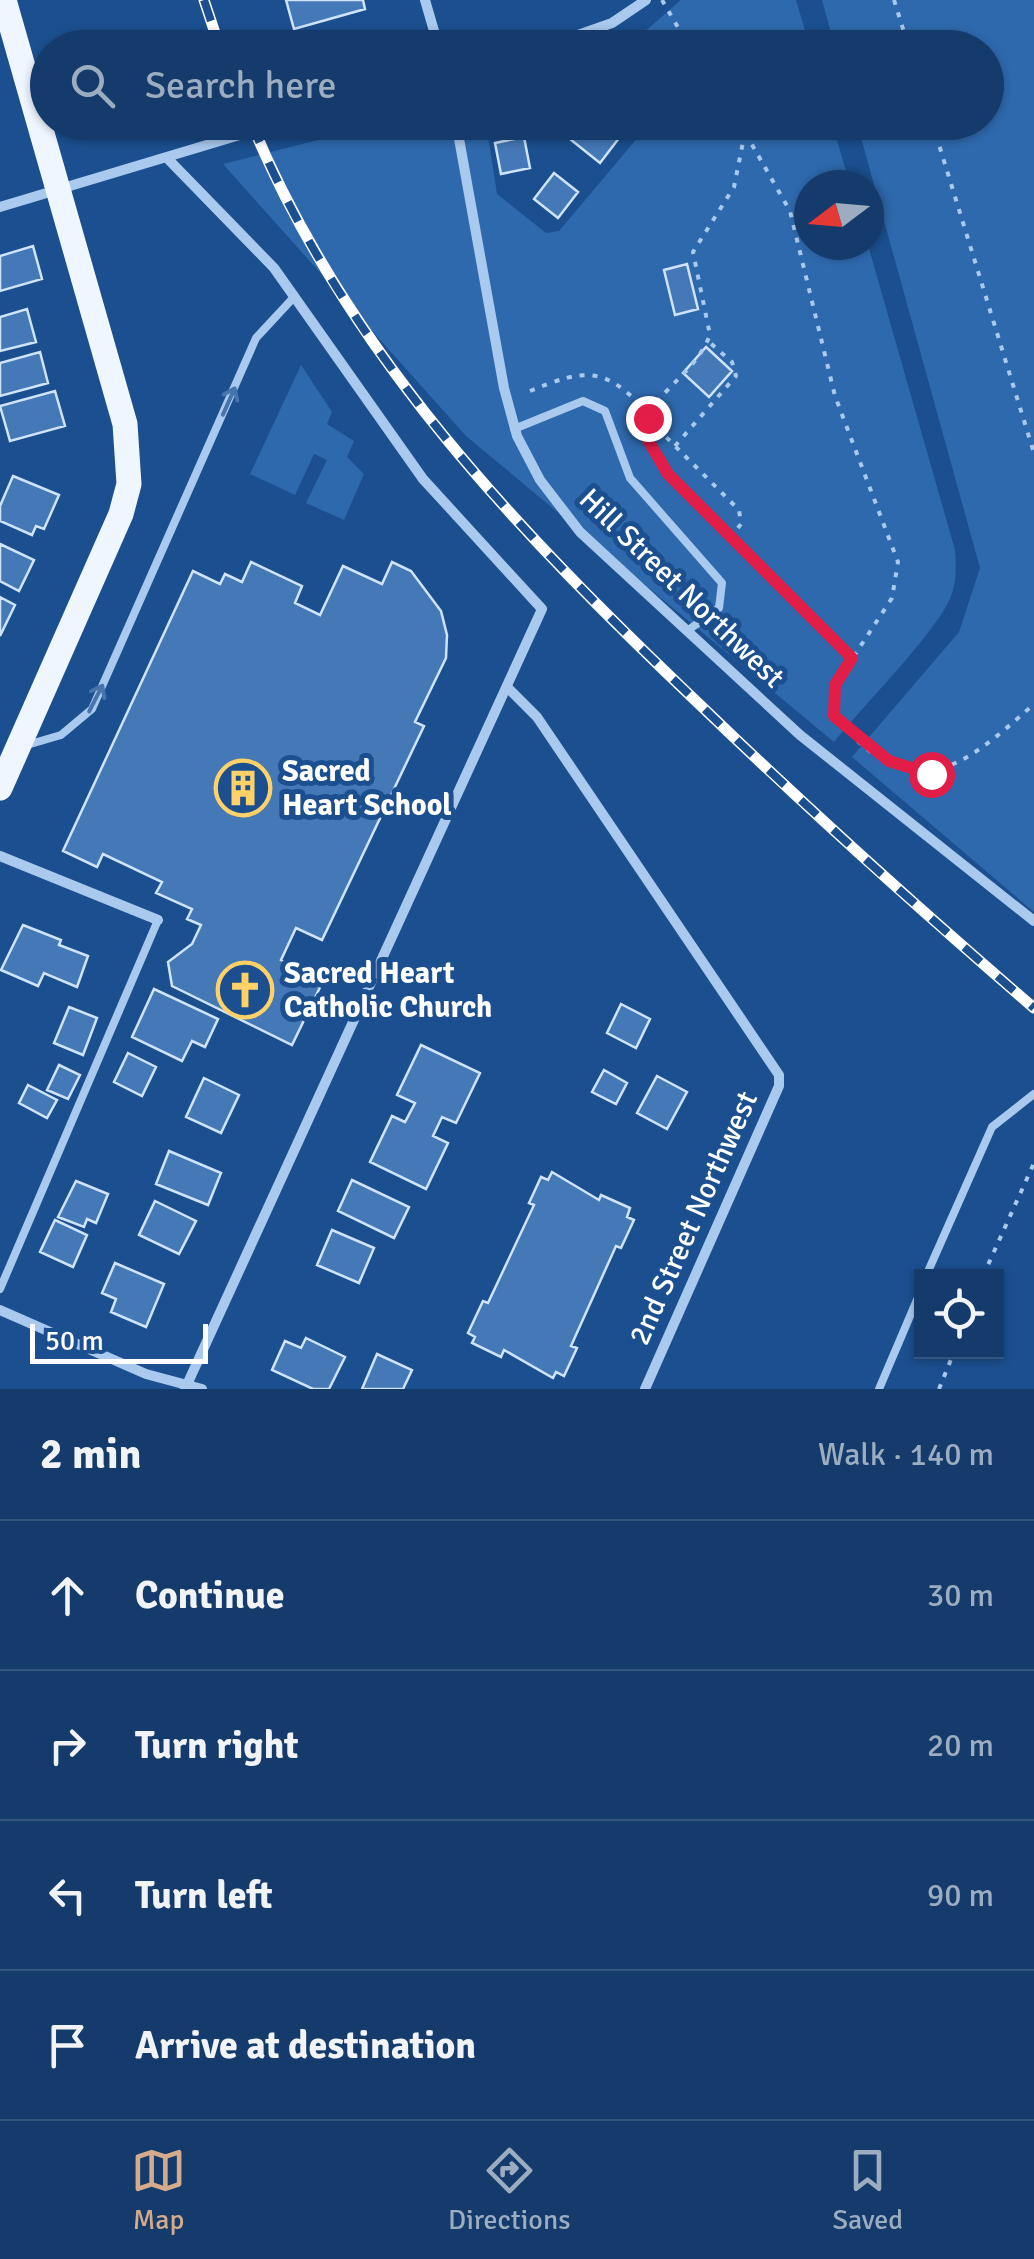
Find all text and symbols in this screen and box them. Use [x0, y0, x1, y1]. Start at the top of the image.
search box [30, 30, 1004, 140]
icon: search [65, 58, 120, 113]
text: Search here [145, 62, 337, 109]
north arrow [794, 170, 884, 260]
one-way arrow [220, 387, 239, 417]
route end [626, 396, 672, 442]
street label: Hill Street Northwest [571, 481, 792, 696]
one-way arrow [87, 683, 106, 713]
route start [909, 752, 955, 798]
place label: Sacred Heart School [282, 753, 452, 824]
building icon: Sacred Heart School [213, 758, 273, 818]
place label: Sacred Heart Catholic Church [284, 955, 492, 1026]
church icon: Sacred Heart Catholic Church [215, 960, 275, 1020]
street label: 2nd Street Northwest [621, 1086, 766, 1351]
map controls [914, 1269, 1004, 1359]
button: locate [914, 1269, 1004, 1359]
scale bar [30, 1319, 208, 1364]
text: 50 m [45, 1324, 104, 1358]
text: 2 min [40, 1429, 141, 1480]
text: Walk · 140 m [818, 1435, 994, 1474]
icon: ahead [40, 1568, 95, 1623]
text: Continue [135, 1572, 285, 1619]
text: 30 m [927, 1576, 994, 1615]
icon: right [40, 1718, 95, 1773]
text: Turn right [135, 1722, 299, 1769]
text: 20 m [927, 1726, 994, 1765]
icon: left [40, 1868, 95, 1923]
text: Turn left [135, 1872, 273, 1919]
text: 90 m [927, 1876, 994, 1915]
icon: arrive [40, 2018, 95, 2073]
text: Arrive at destination [135, 2022, 476, 2069]
tab: Map [131, 2143, 186, 2237]
tab: Directions [448, 2143, 570, 2237]
tab: Saved [832, 2143, 903, 2237]

